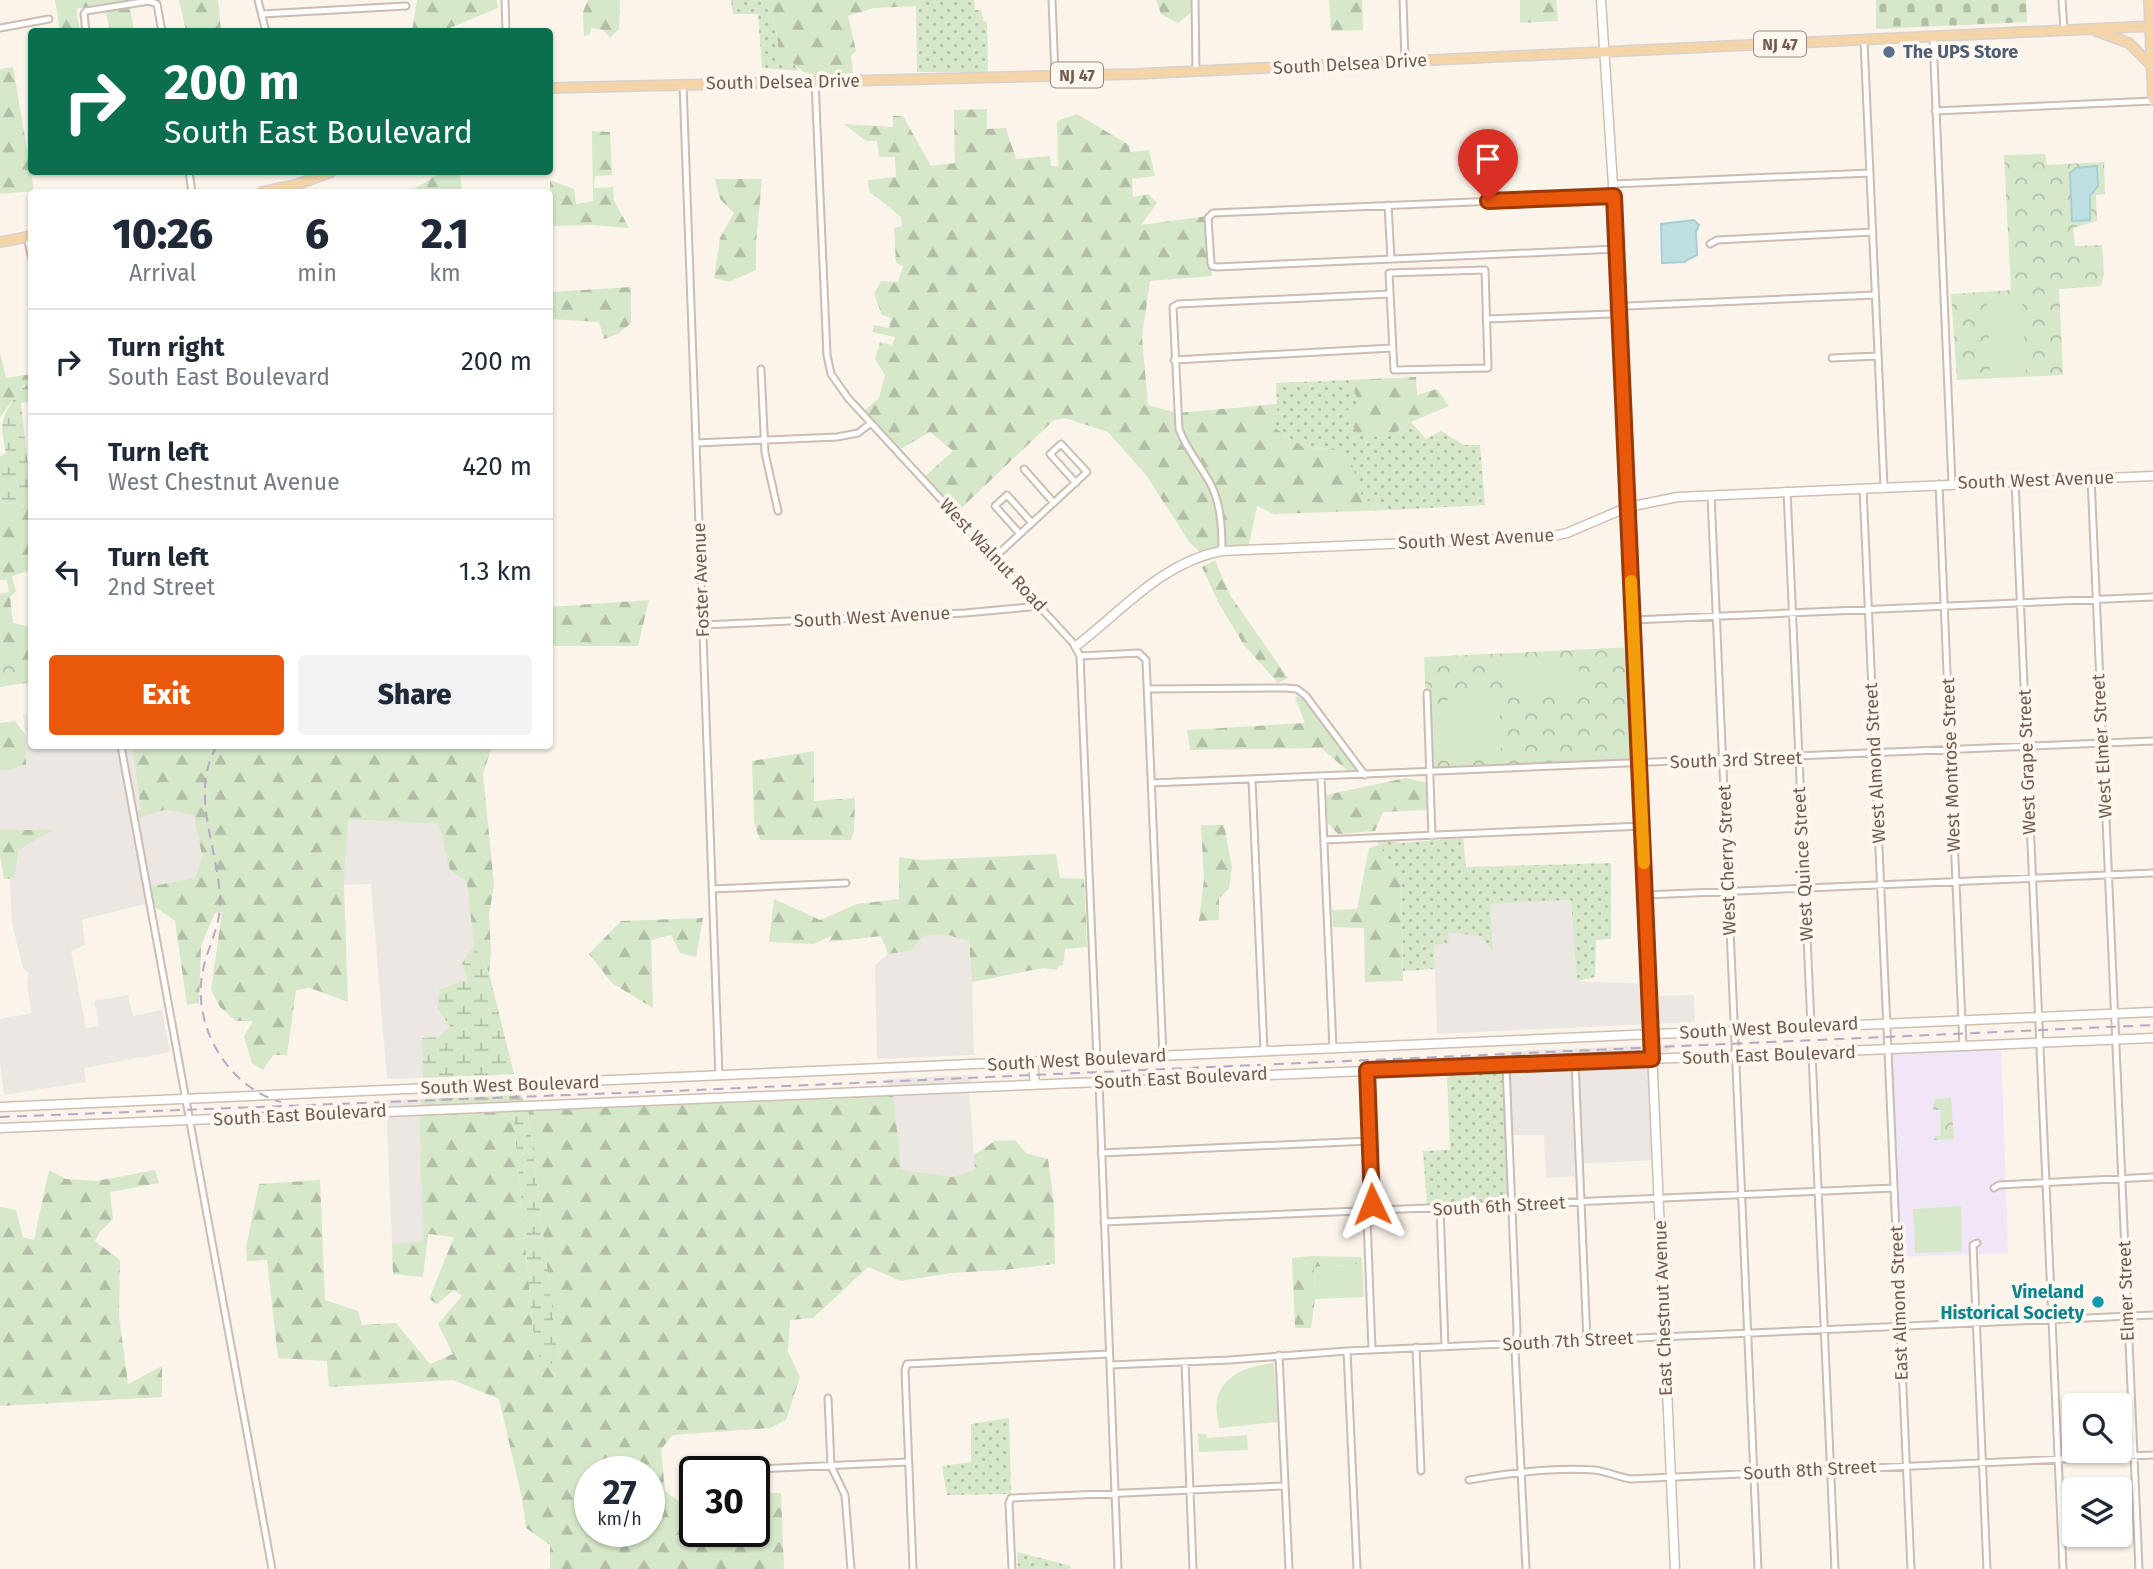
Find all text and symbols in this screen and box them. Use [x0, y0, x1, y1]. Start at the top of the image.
road number: NJ 47 [1754, 32, 1806, 56]
place label: The UPS Store [1903, 41, 2018, 63]
marker: The UPS Store [1881, 44, 1897, 60]
street label: South Delsea Drive [1272, 49, 1428, 79]
text: 200 m [164, 53, 300, 112]
icon: right [49, 56, 140, 147]
road number: NJ 47 [1051, 62, 1103, 88]
street label: South Delsea Drive [706, 70, 860, 94]
text: South East Boulevard [164, 113, 473, 151]
pin [1458, 129, 1518, 201]
icon: arrive [1469, 140, 1507, 178]
text: 10:26 [112, 209, 213, 259]
text: 6 [305, 209, 329, 259]
text: 2.1 [421, 209, 469, 259]
text: Arrival [129, 259, 196, 287]
text: min [297, 259, 337, 287]
text: km [429, 259, 461, 287]
text: Turn right [108, 332, 225, 363]
icon: right [49, 343, 87, 381]
text: 200 m [461, 346, 532, 377]
text: South East Boulevard [108, 363, 330, 391]
text: Turn left [108, 437, 209, 468]
icon: left [49, 448, 87, 486]
text: 420 m [462, 451, 532, 482]
street label: South West Avenue [1957, 466, 2115, 494]
text: West Chestnut Avenue [108, 468, 340, 496]
street label: West Walnut Road [935, 494, 1051, 616]
street label: Foster Avenue [688, 522, 714, 638]
street label: South West Avenue [1397, 524, 1555, 554]
text: Turn left [108, 542, 209, 573]
icon: left [49, 553, 87, 591]
text: 1.3 km [459, 556, 532, 587]
text: 2nd Street [108, 573, 215, 601]
street label: South West Avenue [793, 602, 951, 632]
button: Exit [49, 655, 284, 735]
button: Share [298, 655, 532, 735]
street label: West Elmer Street [2087, 673, 2117, 819]
street label: West Montrose Street [1937, 677, 1965, 853]
street label: West Almond Street [1860, 682, 1890, 844]
street label: West Grape Street [2013, 688, 2041, 835]
street label: South 3rd Street [1669, 747, 1803, 773]
street label: West Cherry Street [1713, 784, 1741, 936]
street label: West Quince Street [1788, 786, 1818, 942]
street label: South West Boulevard [1679, 1012, 1859, 1044]
street label: South East Boulevard [1682, 1041, 1856, 1069]
street label: South West Boulevard [987, 1044, 1167, 1076]
street label: South East Boulevard [1094, 1062, 1268, 1094]
street label: South West Boulevard [420, 1071, 600, 1099]
street label: South East Boulevard [213, 1099, 387, 1131]
position arrow [1335, 1167, 1409, 1241]
street label: South 6th Street [1432, 1192, 1566, 1220]
street label: East Chestnut Avenue [1649, 1220, 1677, 1396]
street label: East Almond Street [1885, 1225, 1913, 1381]
street label: Elmer Street [2113, 1240, 2139, 1342]
place label: Vineland Historical Society [1940, 1281, 2085, 1324]
marker: Vineland Historical Society [2090, 1294, 2106, 1310]
street label: South 7th Street [1502, 1327, 1635, 1355]
map controls [2062, 1393, 2132, 1547]
button: search [2062, 1393, 2132, 1463]
speed limit sign: 30 [679, 1456, 770, 1547]
street label: South 8th Street [1743, 1456, 1878, 1484]
text: 27 [602, 1471, 637, 1513]
button: layers [2062, 1477, 2132, 1547]
text: km/h [597, 1508, 642, 1530]

